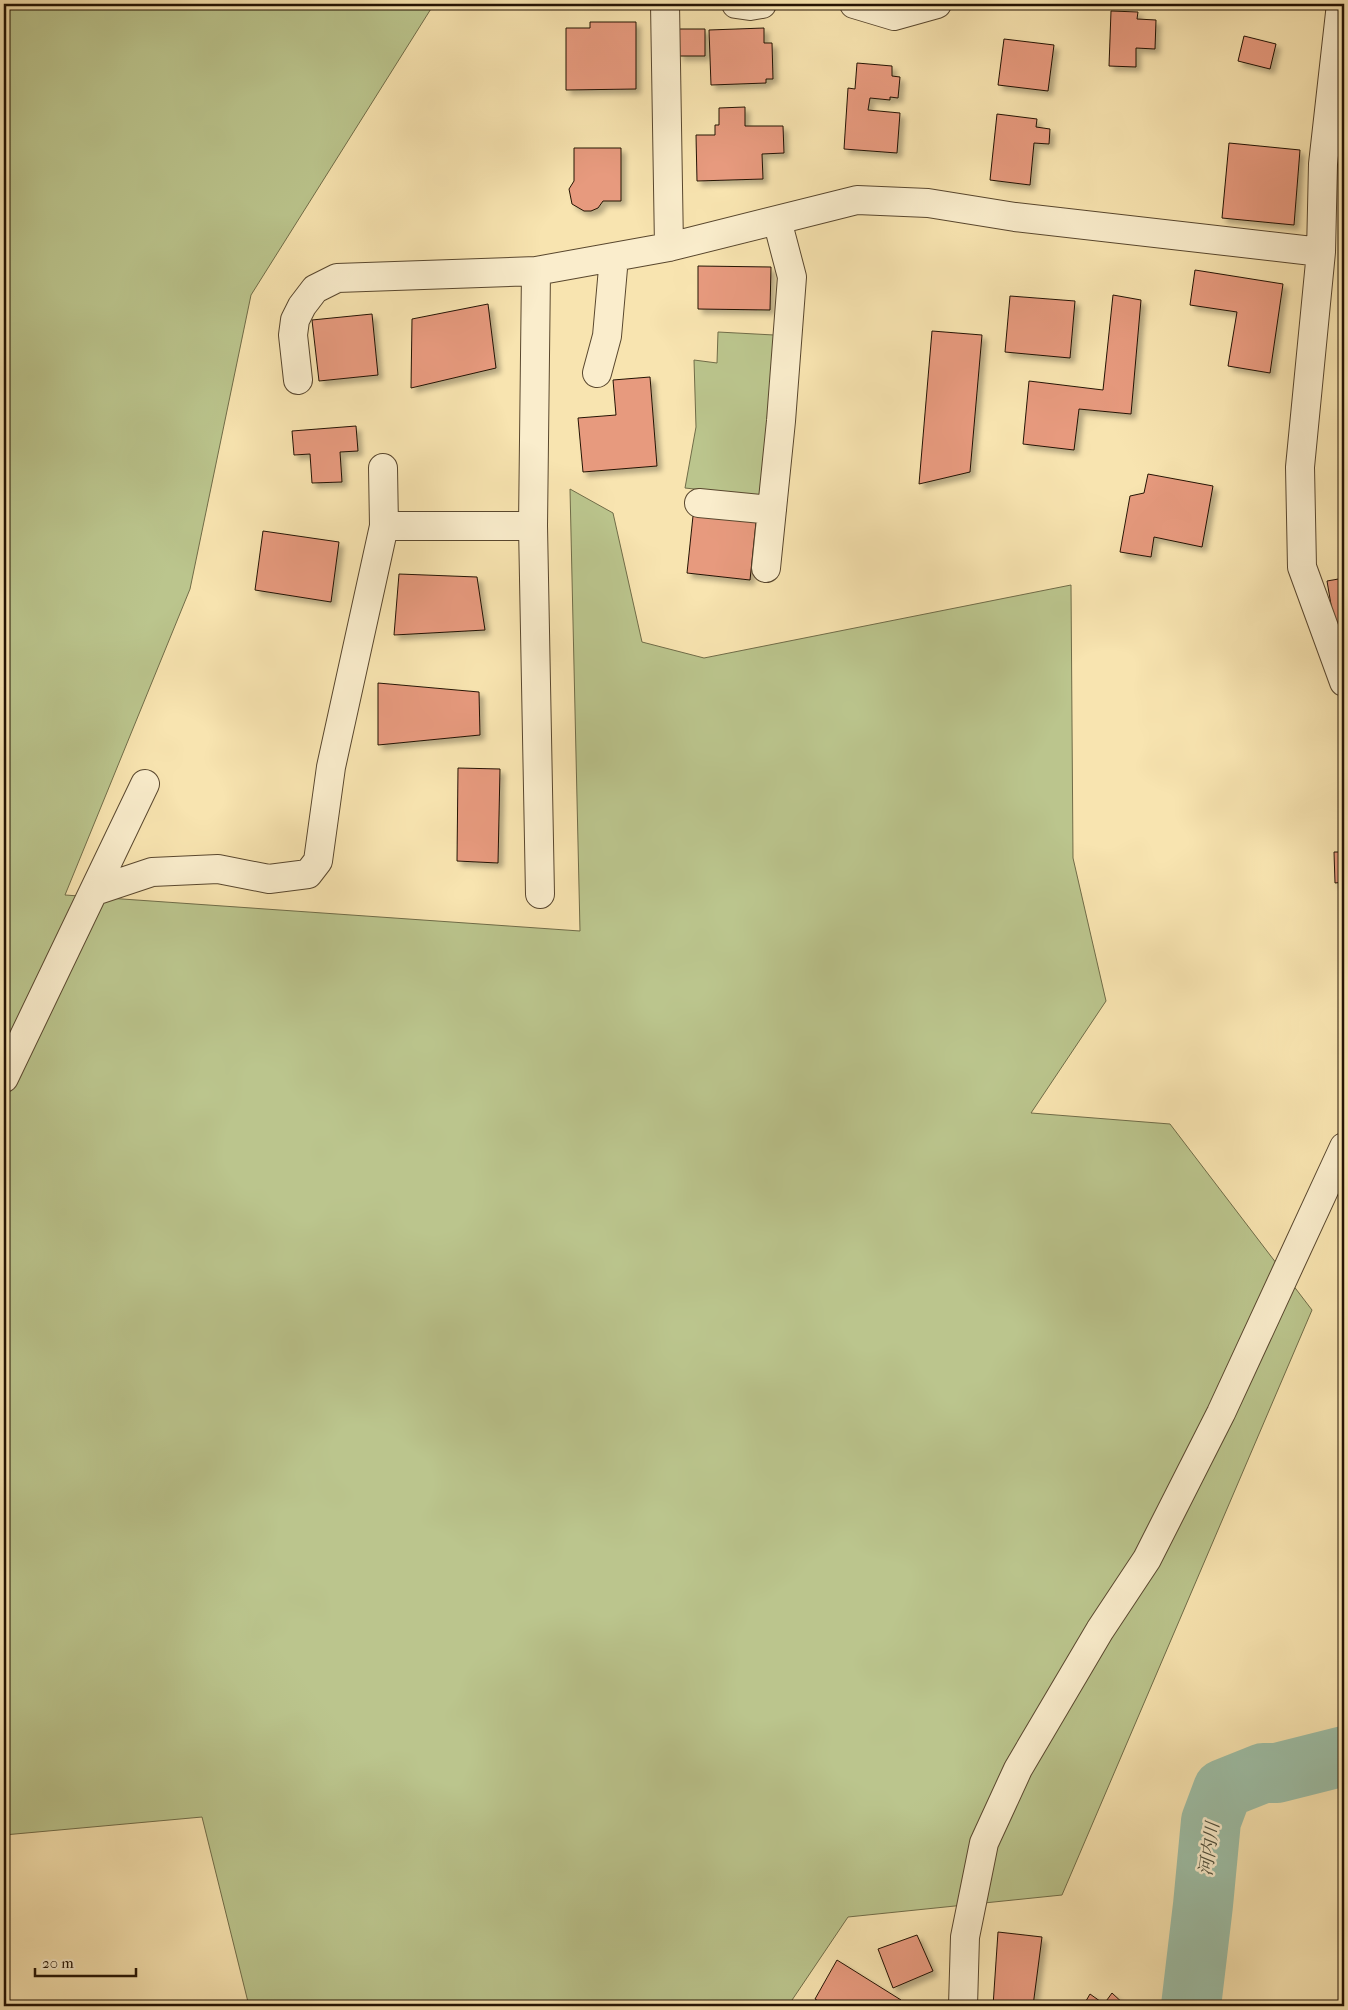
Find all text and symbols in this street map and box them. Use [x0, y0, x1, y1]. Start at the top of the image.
water label: 河内川 [1195, 1819, 1224, 1877]
scale bar [35, 1945, 136, 1977]
text: 20 m [42, 1954, 74, 1972]

